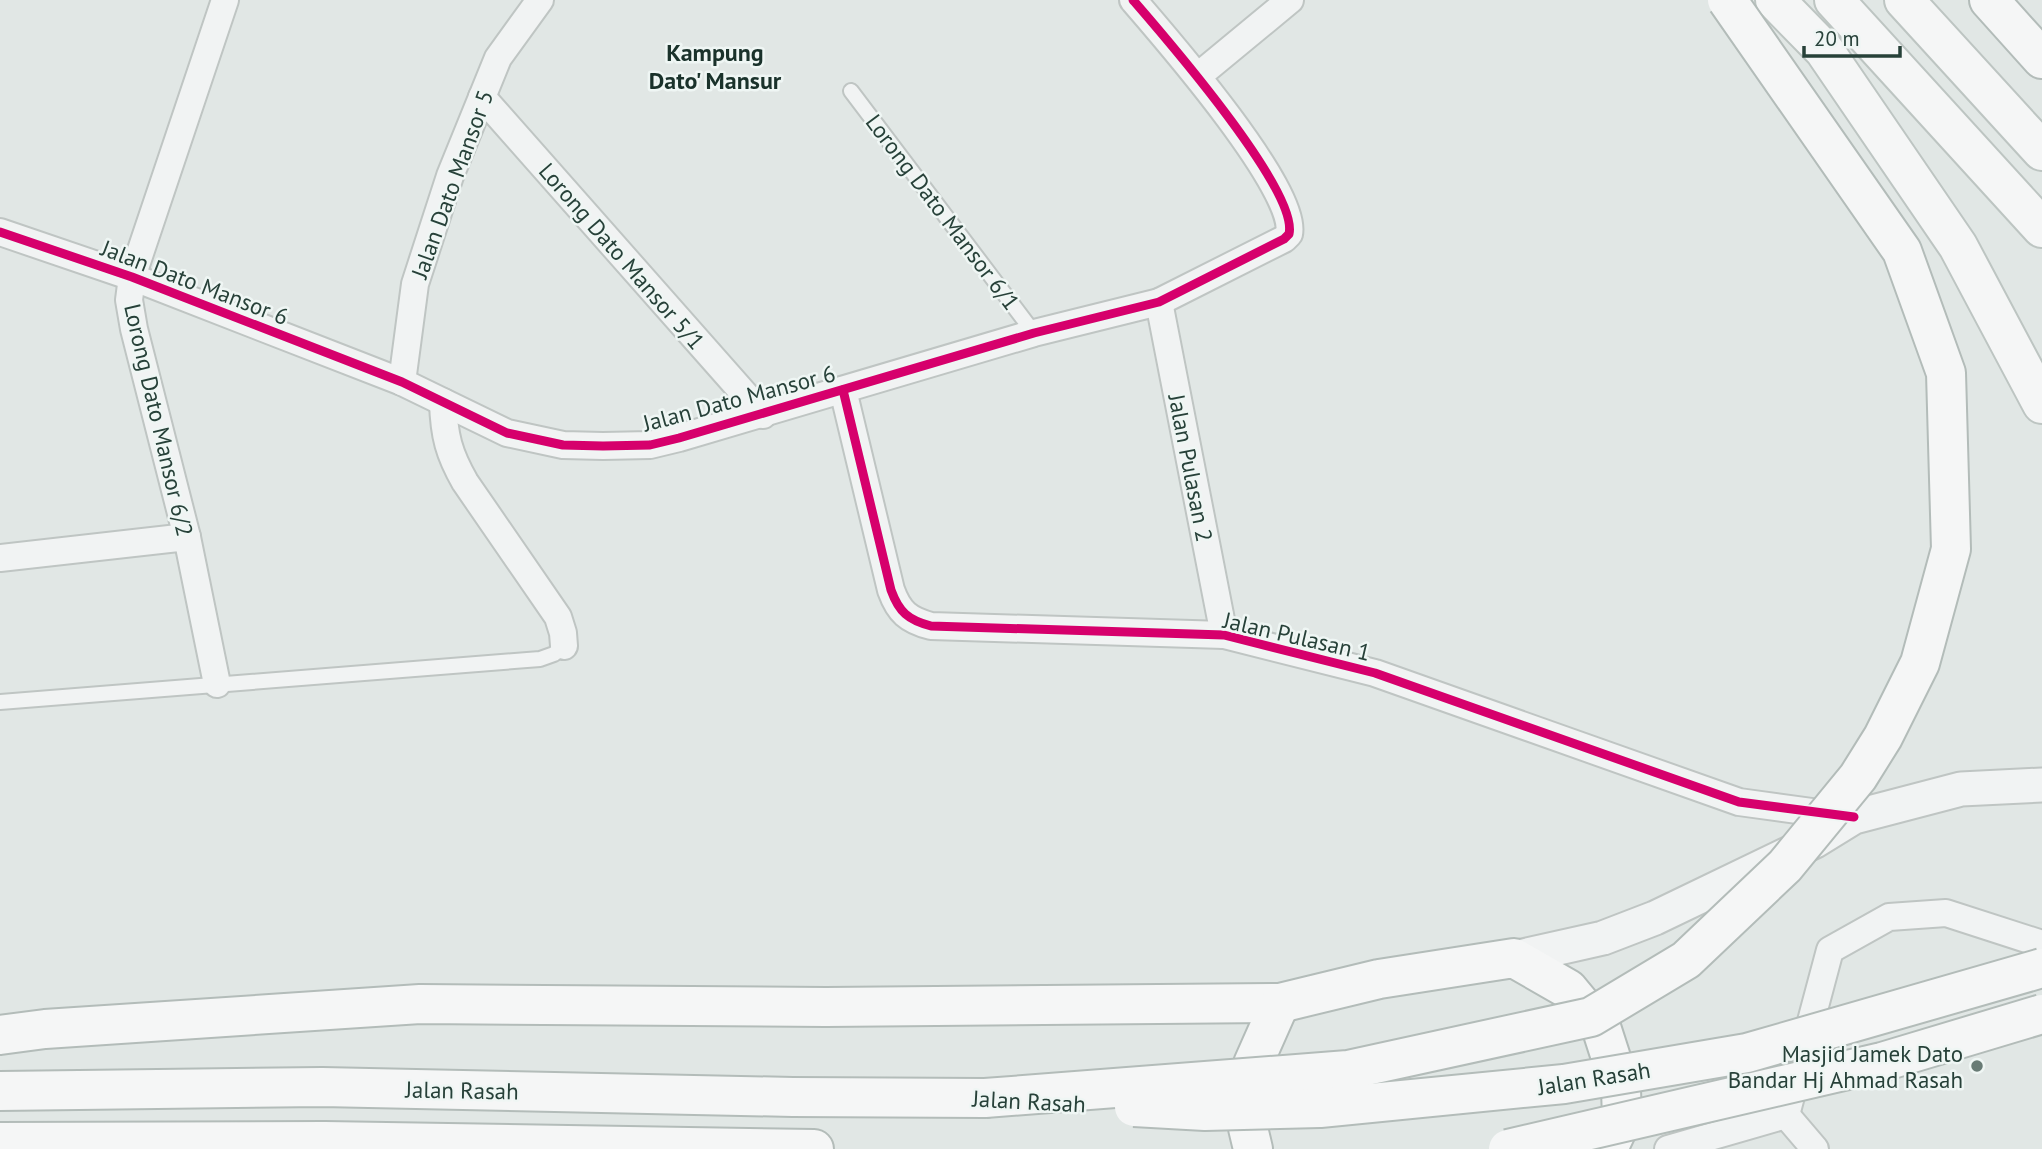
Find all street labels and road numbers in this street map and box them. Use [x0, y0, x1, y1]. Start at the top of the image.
street label: Jalan Dato Mansor 5 [404, 86, 500, 283]
street label: Lorong Dato Mansor 6/1 [860, 108, 1026, 316]
street label: Lorong Dato Mansor 5/1 [533, 157, 711, 355]
street label: Jalan Dato Mansor 6 [96, 233, 293, 331]
street label: Lorong Dato Mansor 6/2 [118, 301, 200, 539]
street label: Jalan Dato Mansor 6 [639, 358, 838, 438]
street label: Jalan Pulasan 2 [1162, 391, 1220, 544]
street label: Jalan Pulasan 1 [1220, 605, 1373, 667]
street label: Jalan Rasah [1535, 1055, 1652, 1101]
street label: Jalan Rasah [404, 1074, 519, 1105]
street label: Jalan Rasah [971, 1083, 1086, 1118]

